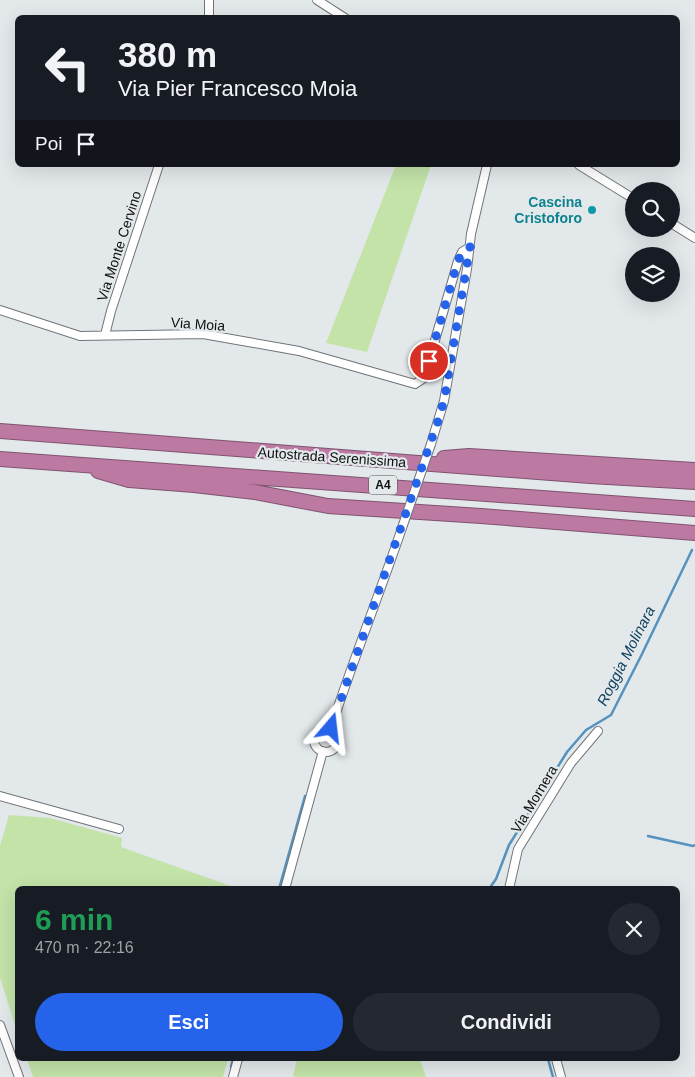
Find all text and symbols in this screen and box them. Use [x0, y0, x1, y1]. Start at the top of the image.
icon: left [35, 35, 100, 100]
text: 380 m [118, 35, 217, 74]
text: Via Pier Francesco Moia [118, 76, 357, 101]
icon: arrive [72, 130, 100, 158]
text: Poi [35, 133, 62, 154]
map controls [625, 182, 680, 302]
button: search [625, 182, 680, 237]
street label: Via Monte Cervino [94, 189, 144, 303]
place label: Cascina Cristoforo [514, 194, 582, 226]
marker: Cascina Cristoforo [586, 204, 598, 216]
button: layers [625, 247, 680, 302]
street label: Via Moia [170, 314, 226, 334]
pin [408, 340, 450, 382]
icon: arrive [415, 347, 443, 375]
street label: Autostrada Serenissima [257, 444, 407, 470]
road number: A4 [369, 476, 397, 494]
water label: Roggia Molinara [593, 603, 658, 708]
position arrow [304, 701, 356, 753]
street label: Via Mornera [508, 762, 561, 836]
text: 6 min [35, 903, 113, 936]
button: close [608, 903, 660, 955]
text: 470 m · 22:16 [35, 939, 134, 956]
button: Esci [35, 993, 343, 1051]
button: Condividi [353, 993, 660, 1051]

